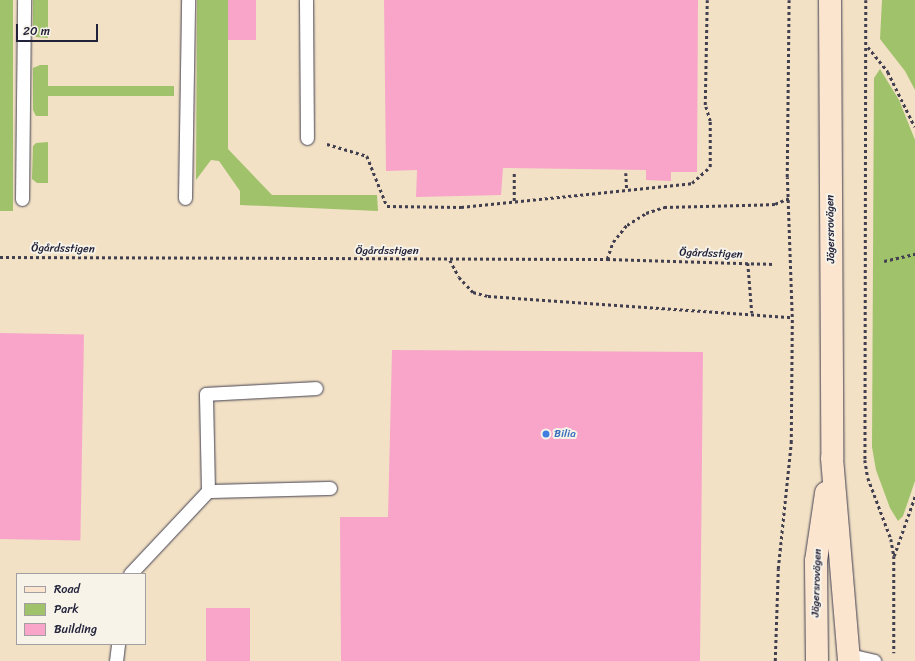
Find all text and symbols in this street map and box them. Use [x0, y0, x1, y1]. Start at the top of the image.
scale bar [18, 16, 100, 42]
text: 20 m [23, 20, 50, 42]
street label: Jägersrovägen [824, 195, 838, 263]
street label: Ögårdsstigen [31, 242, 95, 256]
street label: Ögårdsstigen [355, 244, 419, 258]
street label: Ögårdsstigen [679, 246, 743, 262]
place label: Bilia [554, 427, 576, 441]
marker: Bilia [541, 429, 551, 439]
street label: Jägersrovägen [809, 549, 825, 617]
legend [16, 573, 146, 645]
text: Road [54, 578, 80, 600]
text: Park [54, 598, 79, 620]
text: Building [54, 618, 97, 640]

